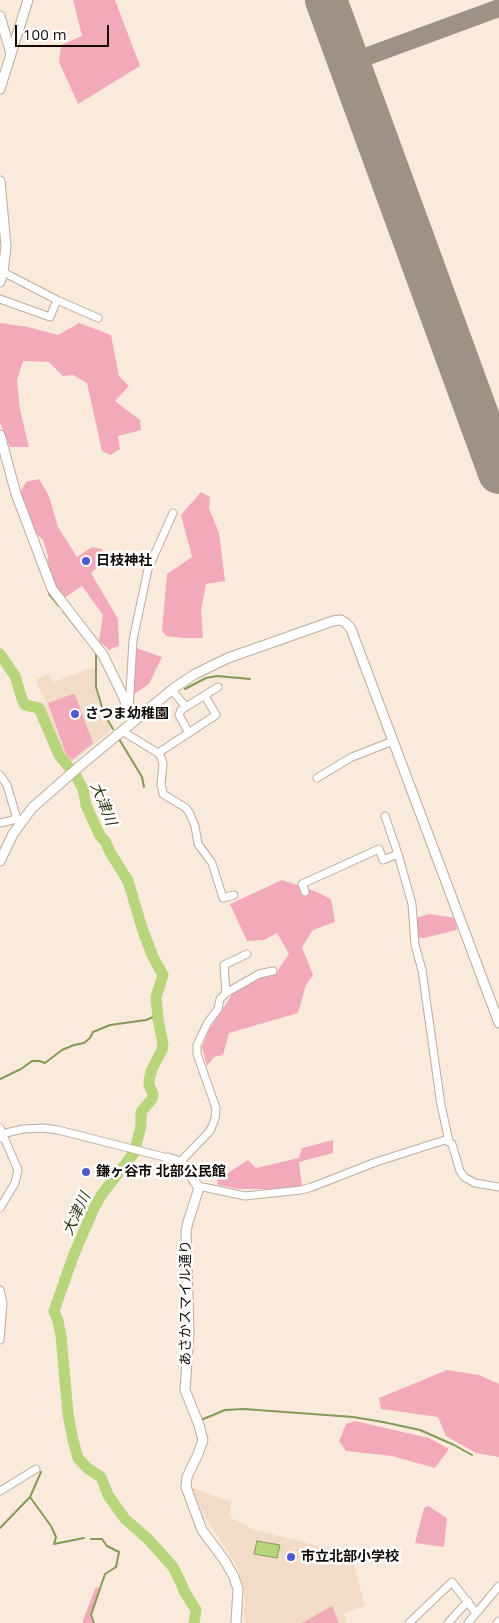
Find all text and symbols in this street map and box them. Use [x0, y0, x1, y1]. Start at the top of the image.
scale bar [18, 15, 111, 47]
text: 100 m [23, 24, 67, 44]
place label: 日枝神社 [96, 553, 152, 569]
marker: 日枝神社 [80, 555, 92, 567]
place label: さつま幼稚園 [85, 706, 169, 722]
marker: さつま幼稚園 [69, 708, 81, 720]
water label: 大津川 [86, 780, 120, 828]
place label: 鎌ヶ谷市 北部公民館 [96, 1164, 226, 1180]
marker: 鎌ヶ谷市 北部公民館 [80, 1166, 92, 1178]
water label: 大津川 [59, 1190, 95, 1238]
street label: あさかスマイル通り [178, 1240, 194, 1366]
place label: 市立北部小学校 [301, 1549, 399, 1565]
marker: 市立北部小学校 [285, 1551, 297, 1563]

